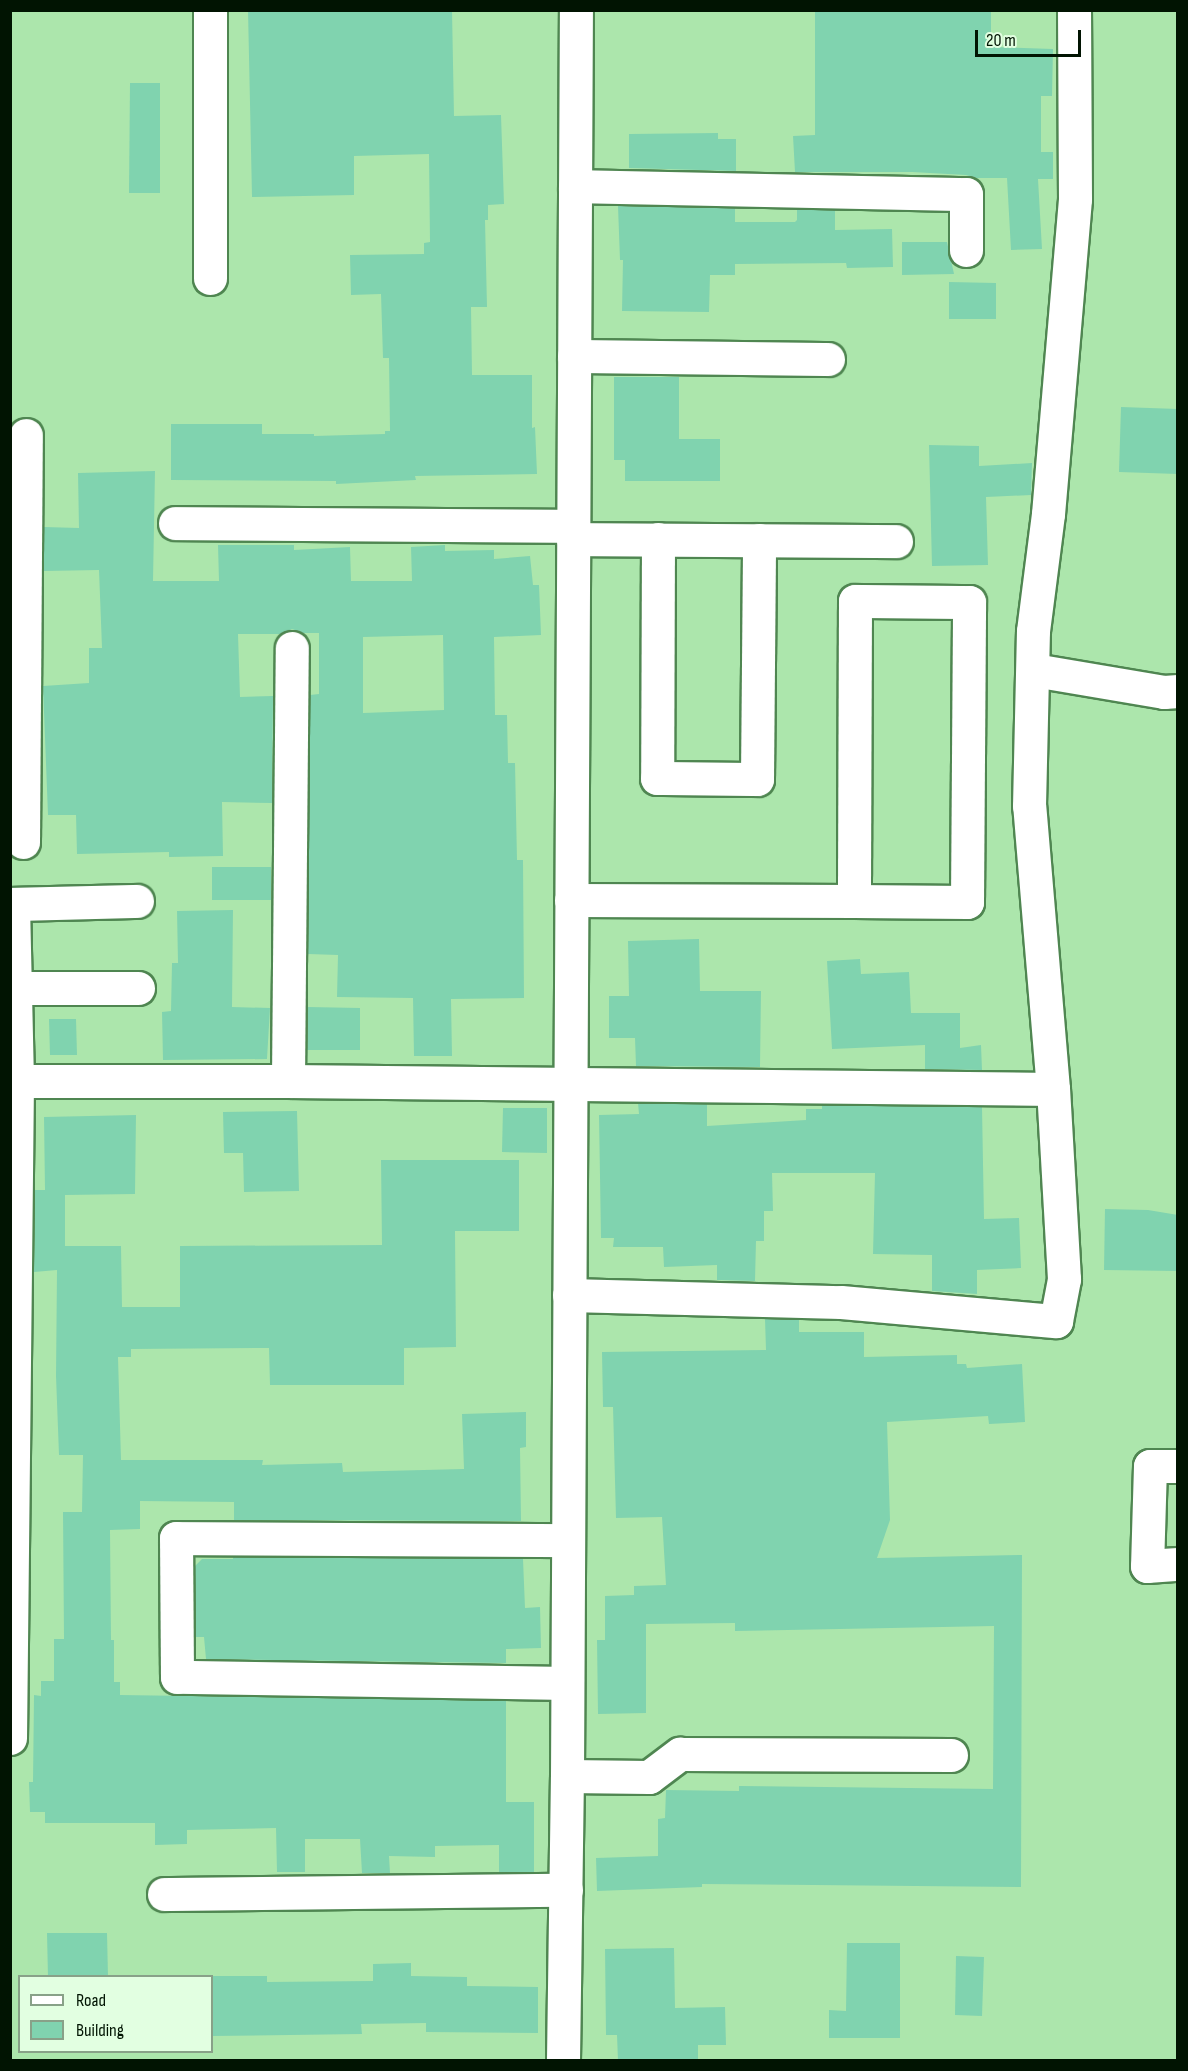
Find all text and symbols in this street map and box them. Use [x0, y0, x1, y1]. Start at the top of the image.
scale bar [978, 18, 1084, 56]
text: 20 m [986, 30, 1016, 51]
legend [18, 1975, 213, 2053]
text: Road [76, 1990, 106, 2011]
text: Building [76, 2020, 124, 2041]

